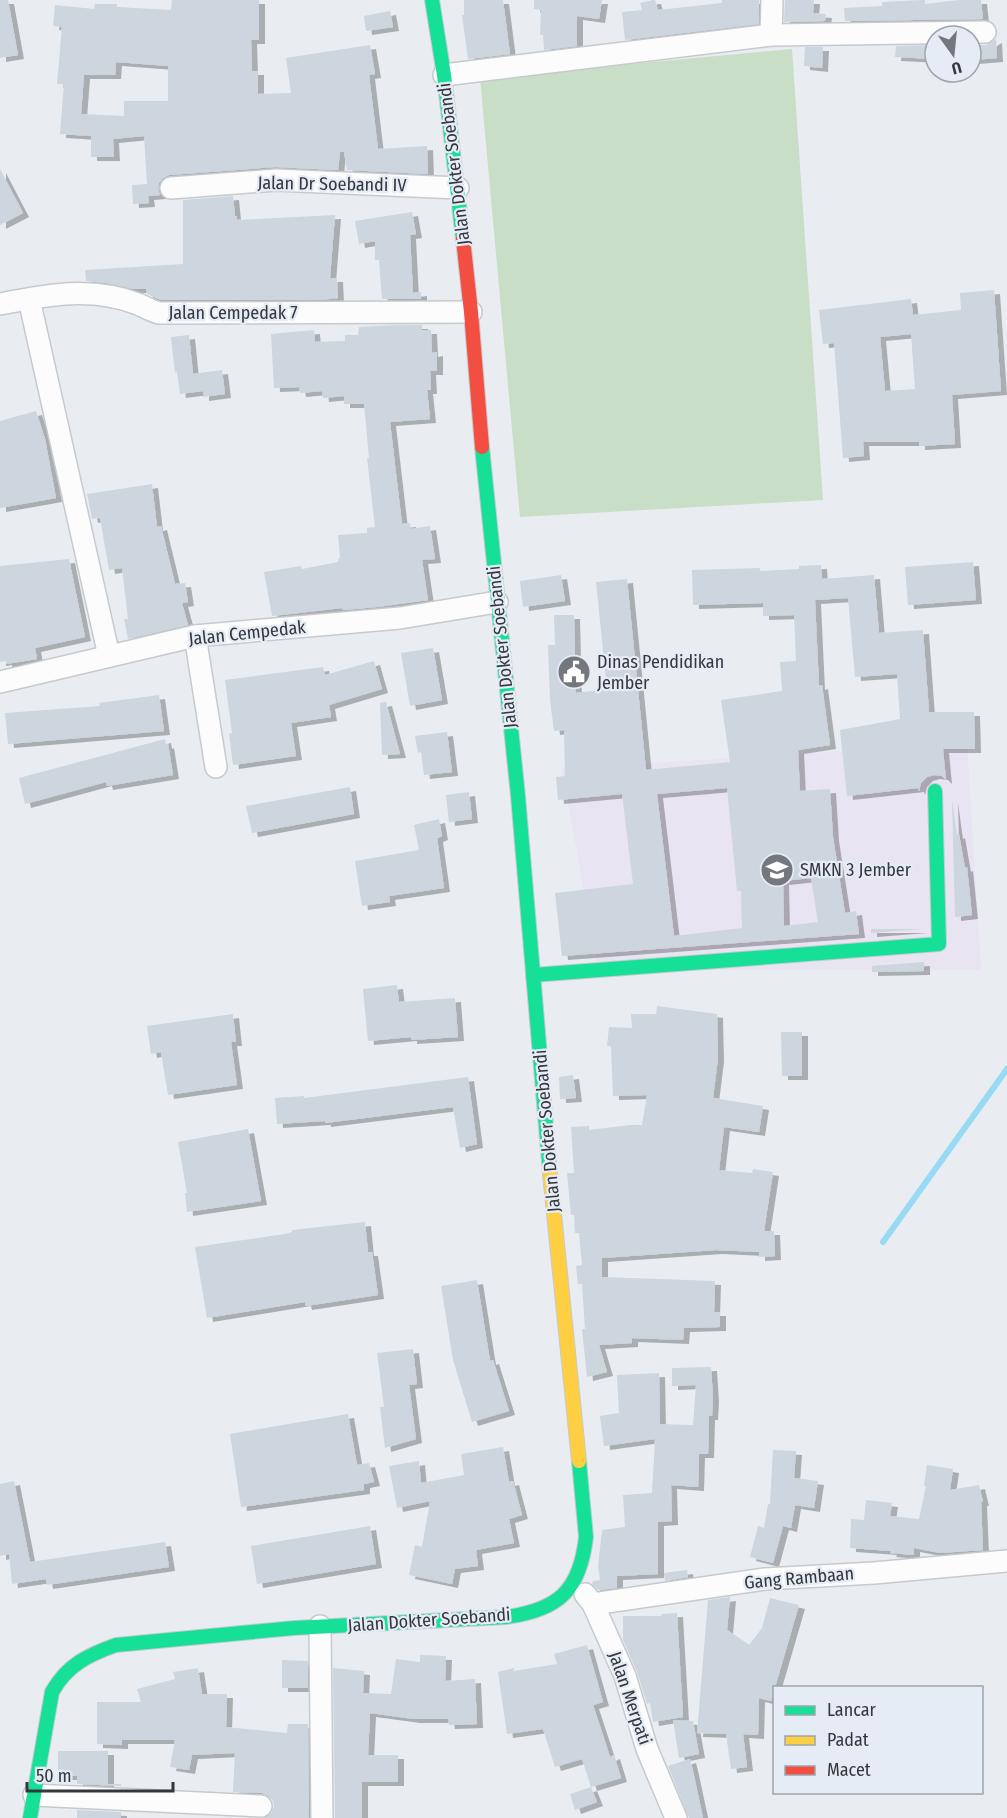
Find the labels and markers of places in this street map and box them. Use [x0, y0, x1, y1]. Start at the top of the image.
place label: Dinas Pendidikan Jember [597, 651, 724, 694]
public building icon: Dinas Pendidikan Jember [556, 654, 592, 690]
school or university icon: SMKN 3 Jember [759, 852, 795, 888]
place label: SMKN 3 Jember [800, 859, 912, 881]

